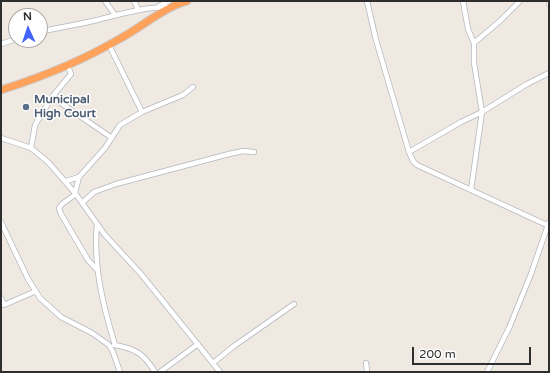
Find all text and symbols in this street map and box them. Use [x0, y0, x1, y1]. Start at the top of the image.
north arrow [8, 8, 48, 48]
text: N [23, 10, 32, 23]
place label: Municipal High Court [34, 93, 96, 121]
marker: Municipal High Court [21, 102, 31, 112]
scale bar [414, 339, 533, 365]
text: 200 m [419, 347, 456, 361]

